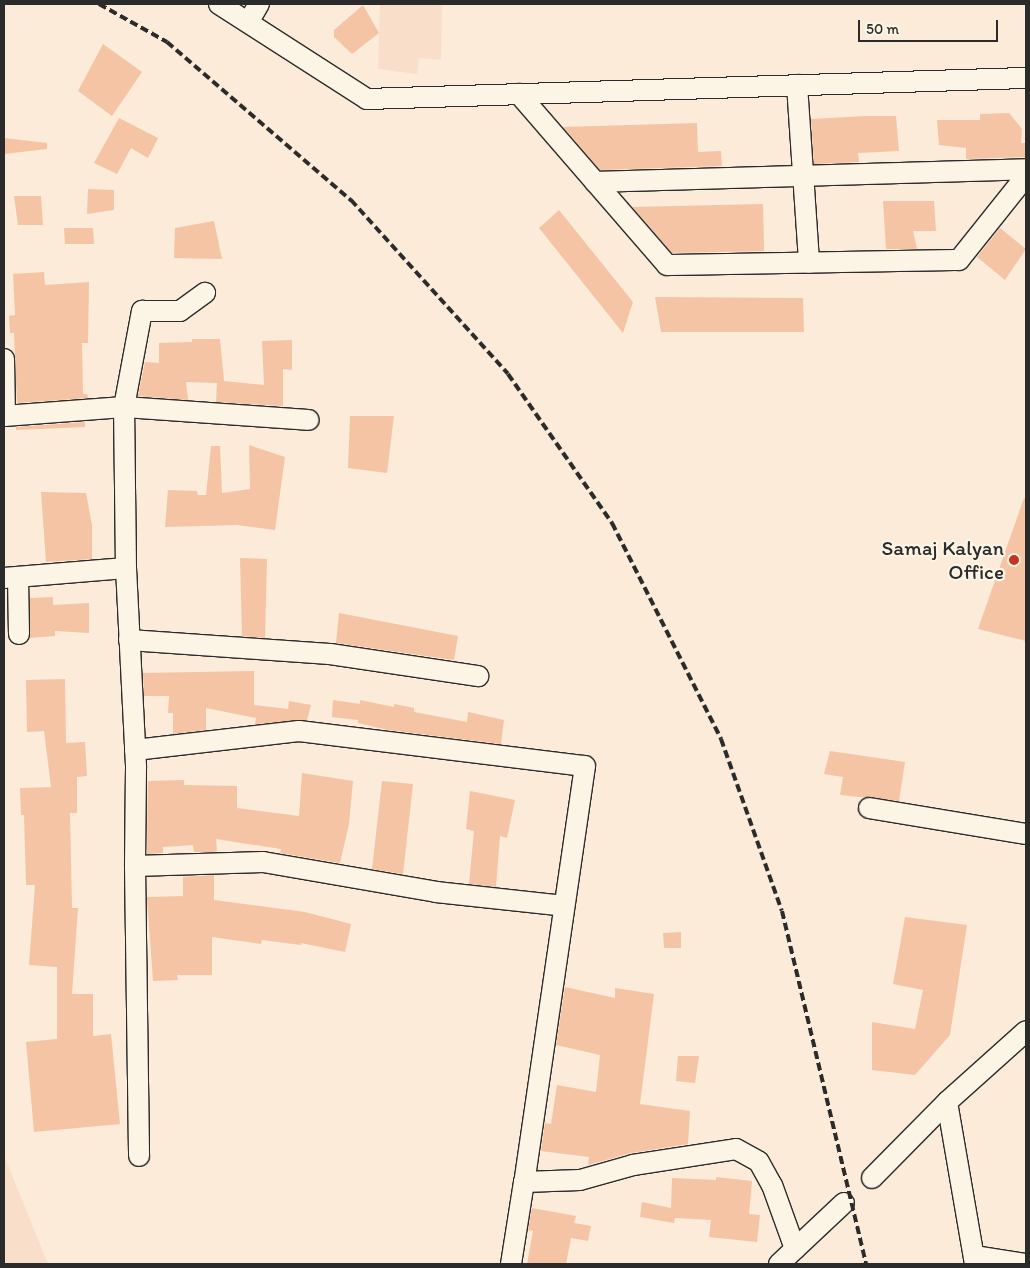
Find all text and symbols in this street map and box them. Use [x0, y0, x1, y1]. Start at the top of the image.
scale bar [860, 10, 1000, 42]
text: 50 m [866, 20, 899, 38]
place label: Samaj Kalyan Office [881, 535, 1004, 585]
marker: Samaj Kalyan Office [1008, 554, 1020, 566]

